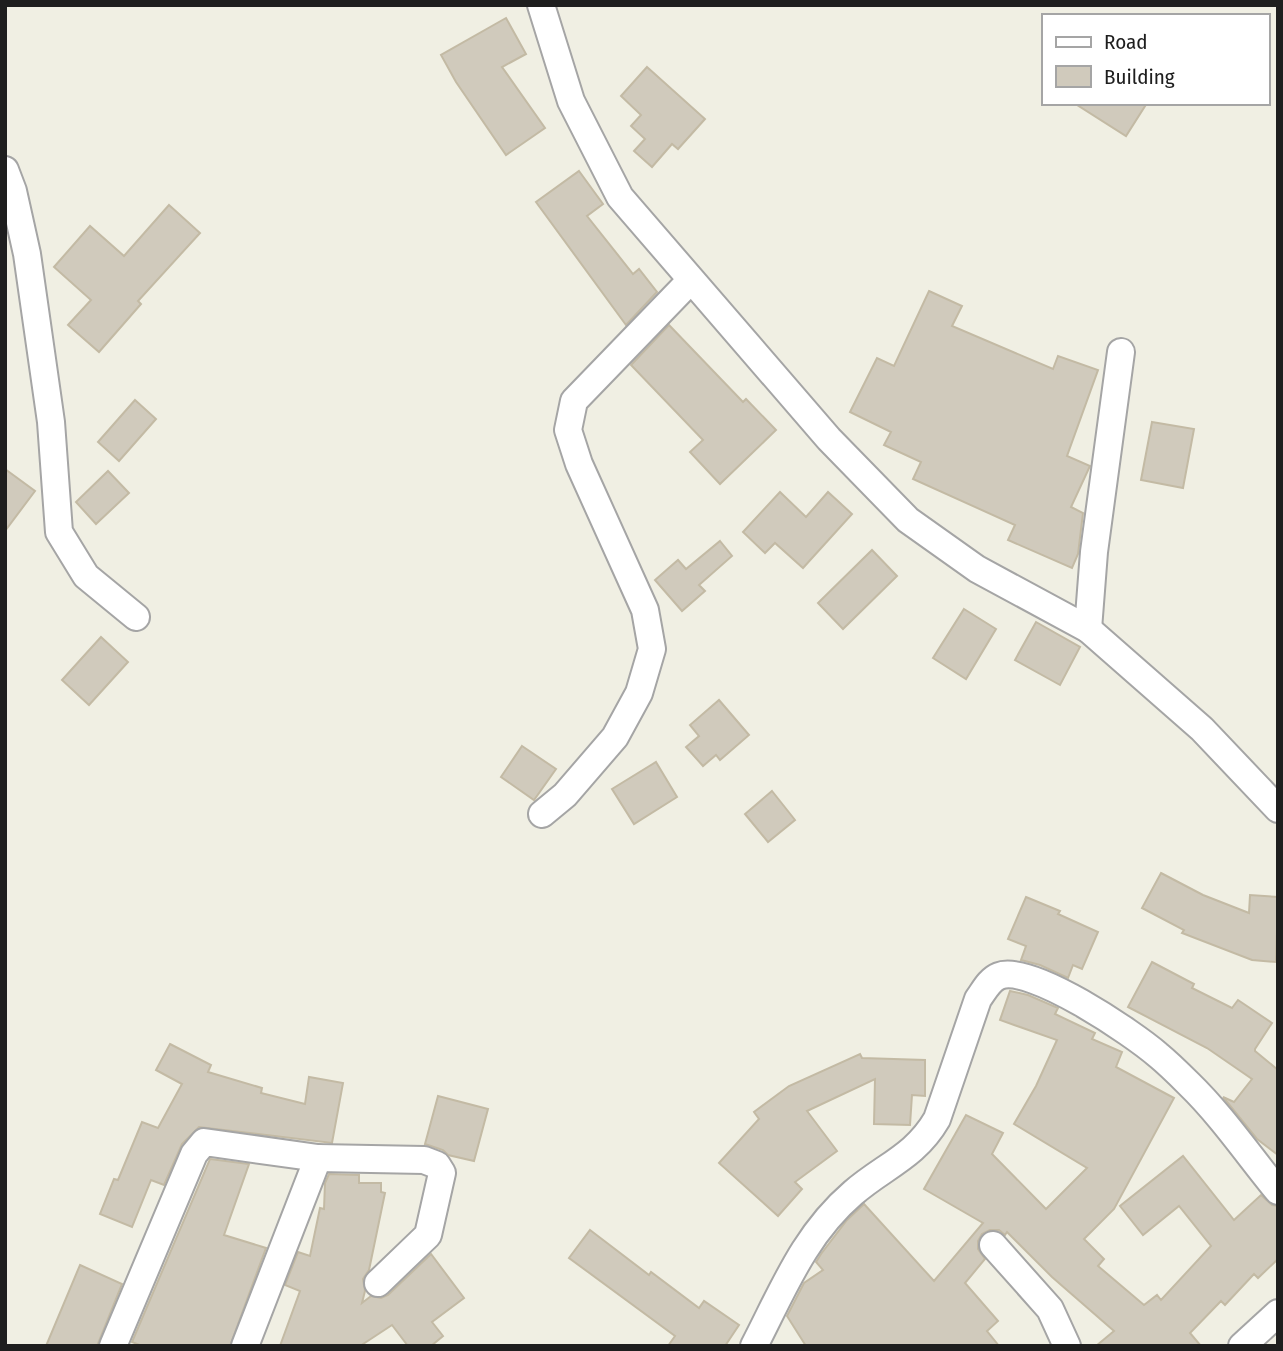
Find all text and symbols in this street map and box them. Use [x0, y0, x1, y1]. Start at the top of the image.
legend [1042, 14, 1269, 105]
text: Road [1104, 29, 1148, 55]
text: Building [1104, 64, 1175, 90]

